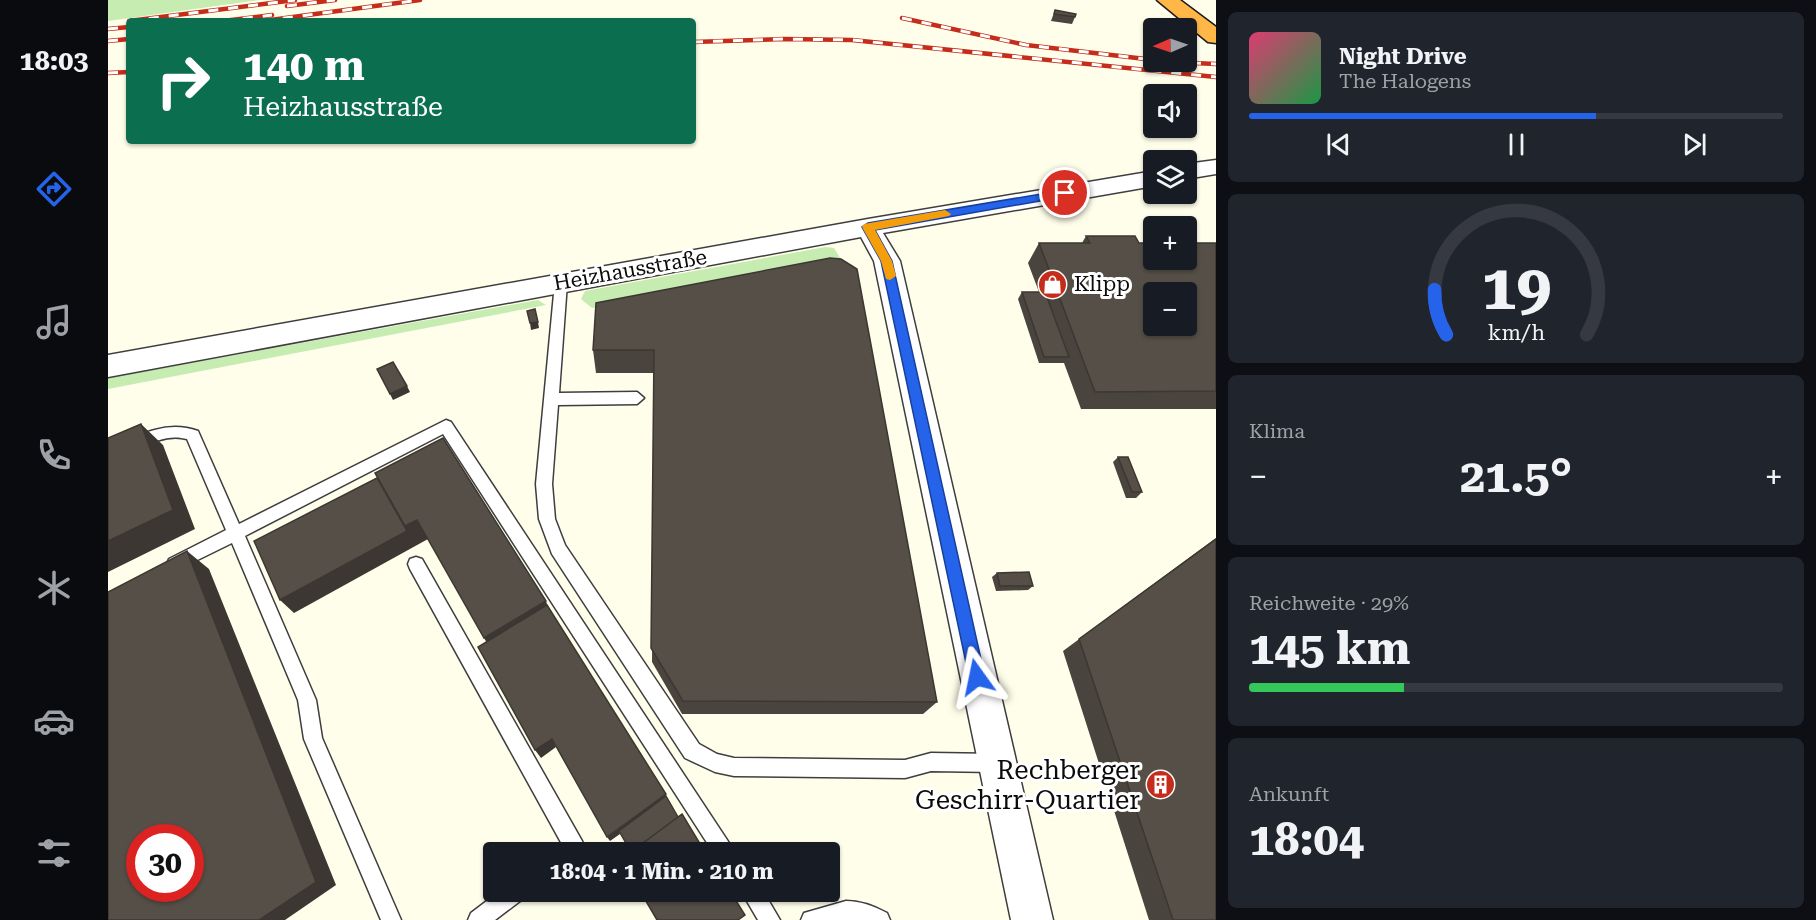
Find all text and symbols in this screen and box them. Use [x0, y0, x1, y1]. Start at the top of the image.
north arrow [1143, 18, 1197, 72]
map controls [1143, 18, 1197, 336]
text: 140 m [243, 41, 365, 90]
icon: right [144, 42, 222, 120]
text: Night Drive [1339, 44, 1467, 69]
text: 18:03 [20, 45, 88, 77]
text: The Halogens [1339, 69, 1471, 93]
button: sound [1143, 84, 1197, 138]
text: Heizhausstraße [243, 91, 443, 123]
icon: previous [1322, 128, 1355, 161]
icon: pause [1500, 128, 1533, 161]
icon: next [1678, 128, 1711, 161]
button: layers [1143, 150, 1197, 204]
pin [1039, 167, 1090, 218]
icon: directions [33, 168, 75, 210]
icon: arrive [1048, 176, 1081, 209]
button: + [1143, 216, 1197, 270]
street label: Heizhausstraße [551, 245, 709, 295]
text: 19 [1481, 252, 1551, 325]
shop icon: Klipp [1037, 268, 1069, 300]
place label: Klipp [1074, 272, 1130, 296]
button: − [1143, 282, 1197, 336]
icon: music [33, 301, 75, 343]
text: km/h [1487, 321, 1545, 346]
text: Klima [1249, 419, 1305, 443]
icon: phone [33, 434, 75, 476]
text: 21.5° [1460, 450, 1572, 503]
text: − [1249, 457, 1267, 496]
text: + [1765, 457, 1783, 496]
icon: climate [33, 567, 75, 609]
text: Reichweite · 29% [1249, 591, 1409, 615]
text: 145 km [1249, 622, 1410, 675]
position arrow [945, 645, 1009, 709]
icon: car [33, 700, 75, 742]
place label: Rechberger Geschirr-Quartier [915, 755, 1140, 815]
building icon: Rechberger Geschirr-Quartier [1145, 769, 1177, 801]
text: Ankunft [1249, 782, 1329, 806]
text: 18:04 [1249, 813, 1364, 866]
speed limit sign: 30 [126, 824, 204, 902]
icon: filters [33, 832, 75, 874]
text: 18:04 · 1 Min. · 210 m [549, 859, 774, 884]

